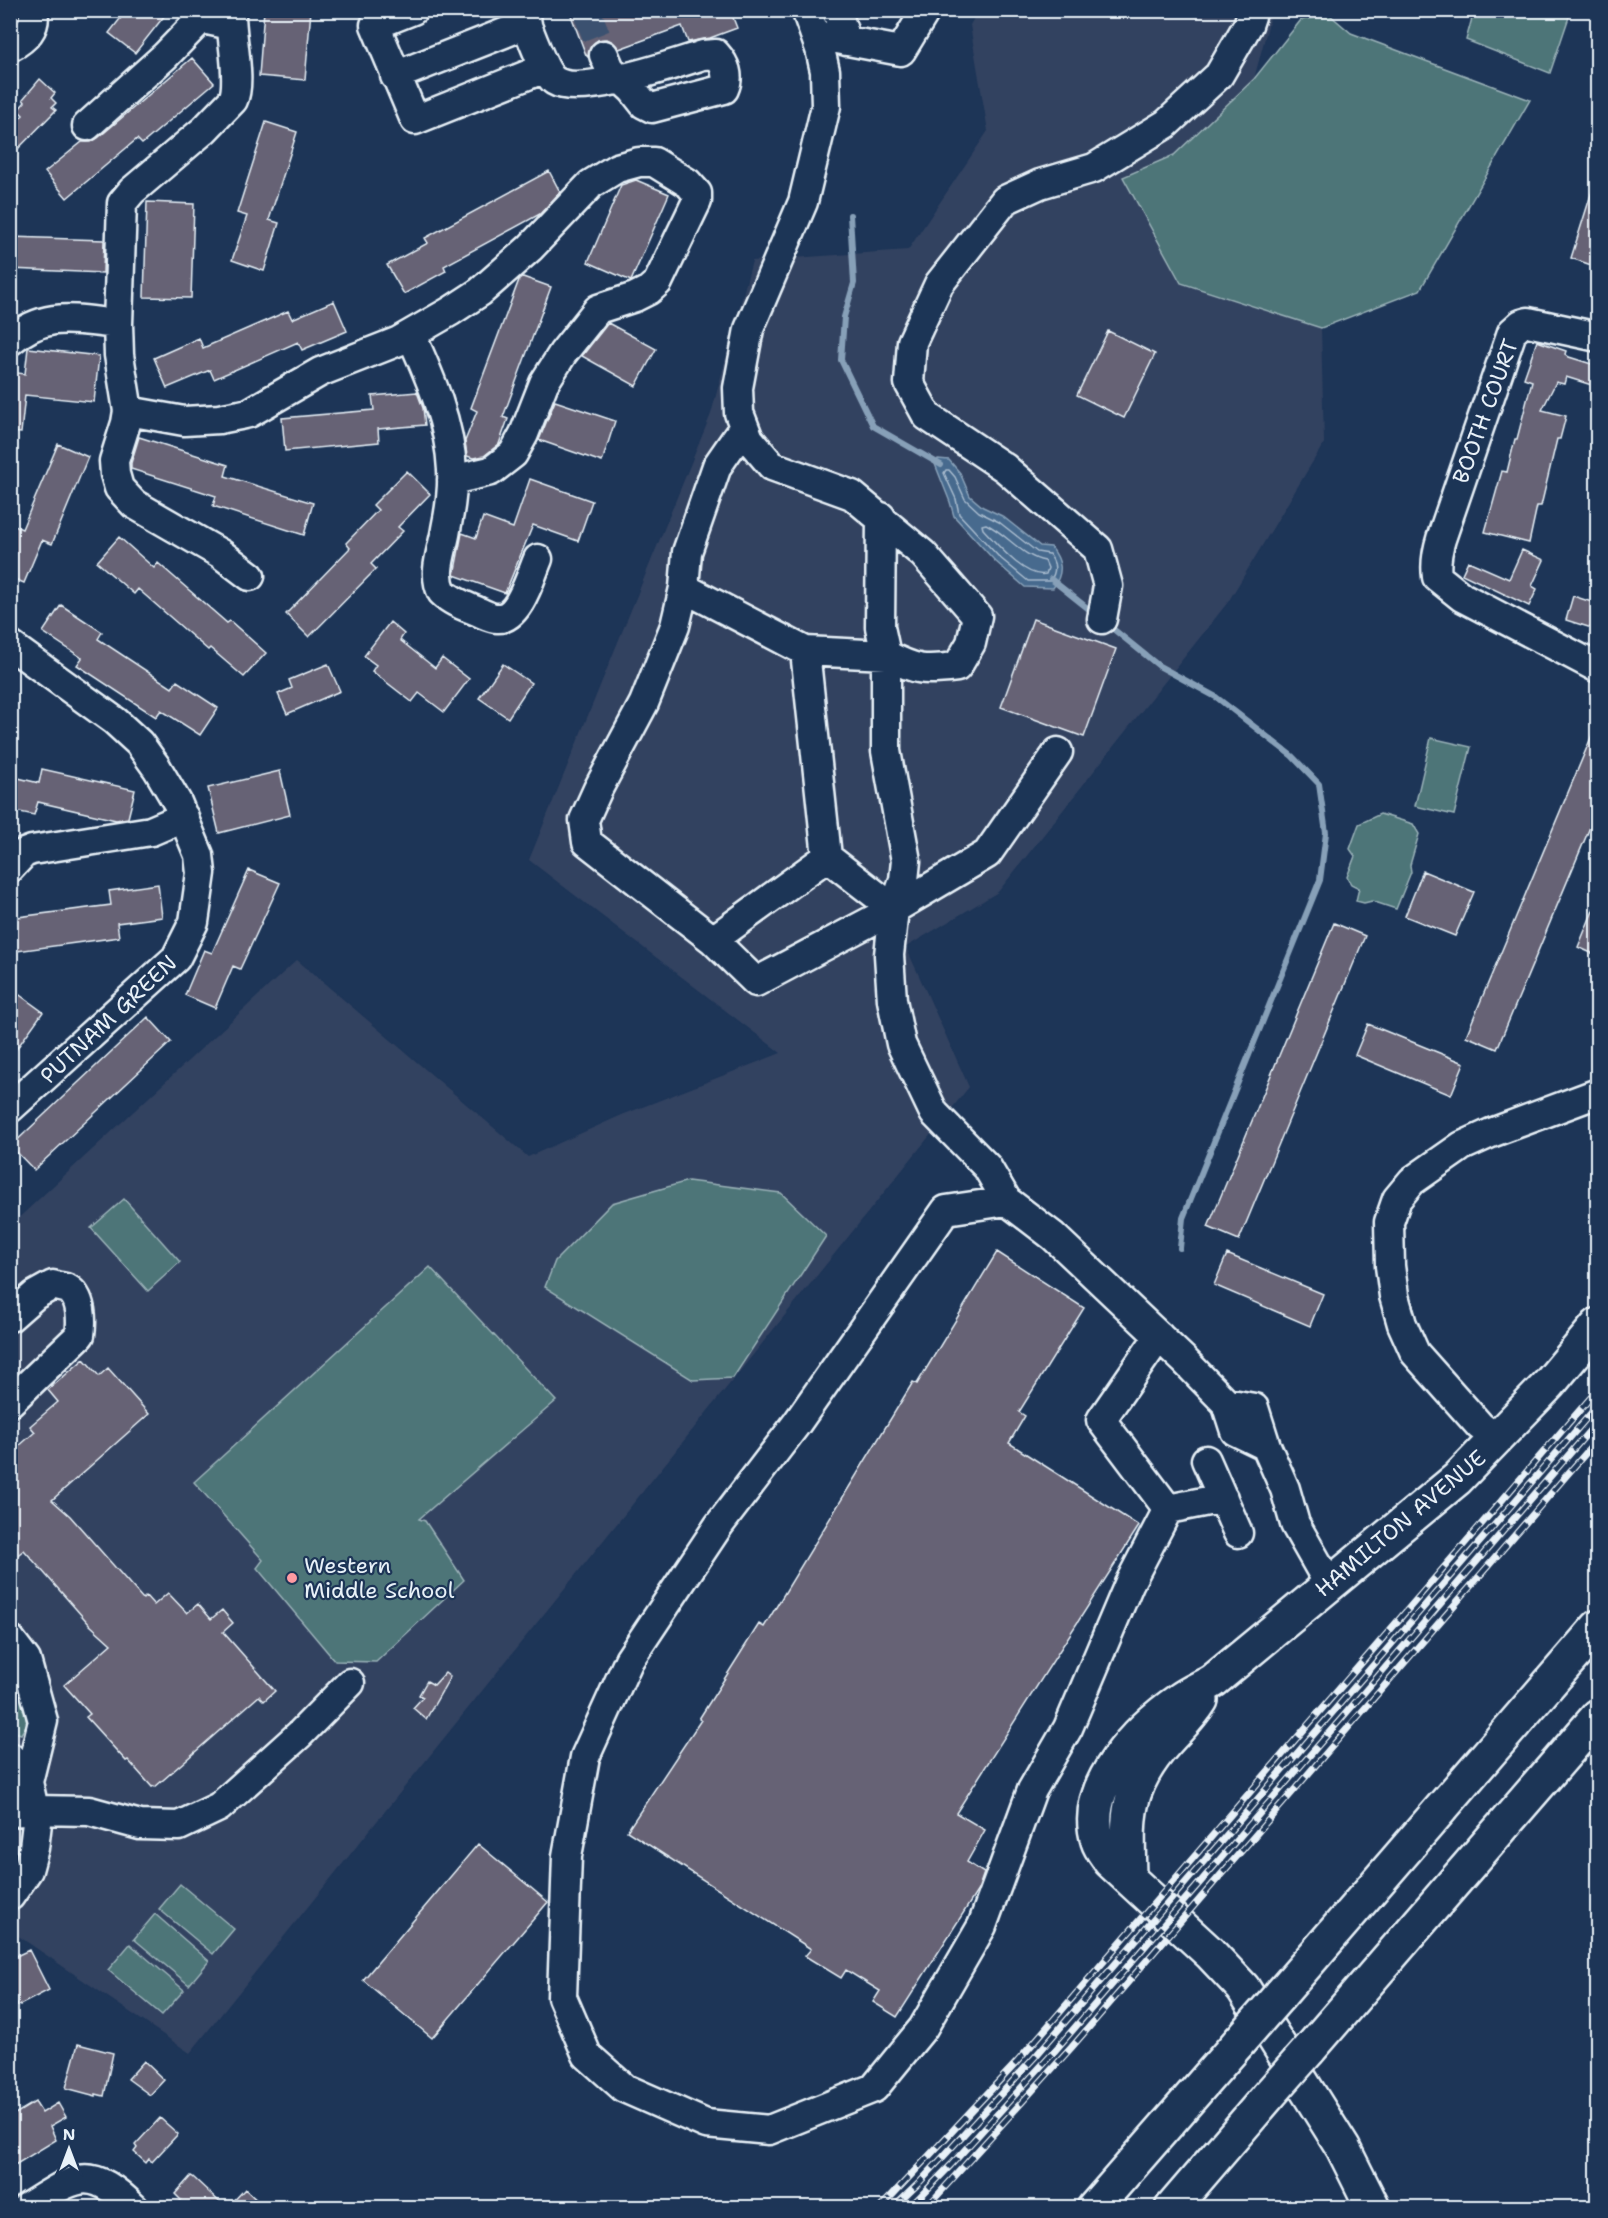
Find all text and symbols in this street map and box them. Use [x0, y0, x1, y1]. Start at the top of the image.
street label: BOOTH COURT [1446, 334, 1525, 488]
street label: PUTNAM GREEN [34, 949, 183, 1090]
street label: HAMILTON AVENUE [1309, 1443, 1492, 1603]
place label: Western Middle School [304, 1551, 455, 1605]
marker: Western Middle School [285, 1571, 299, 1585]
north arrow [39, 2119, 99, 2179]
text: N [63, 2124, 75, 2145]

